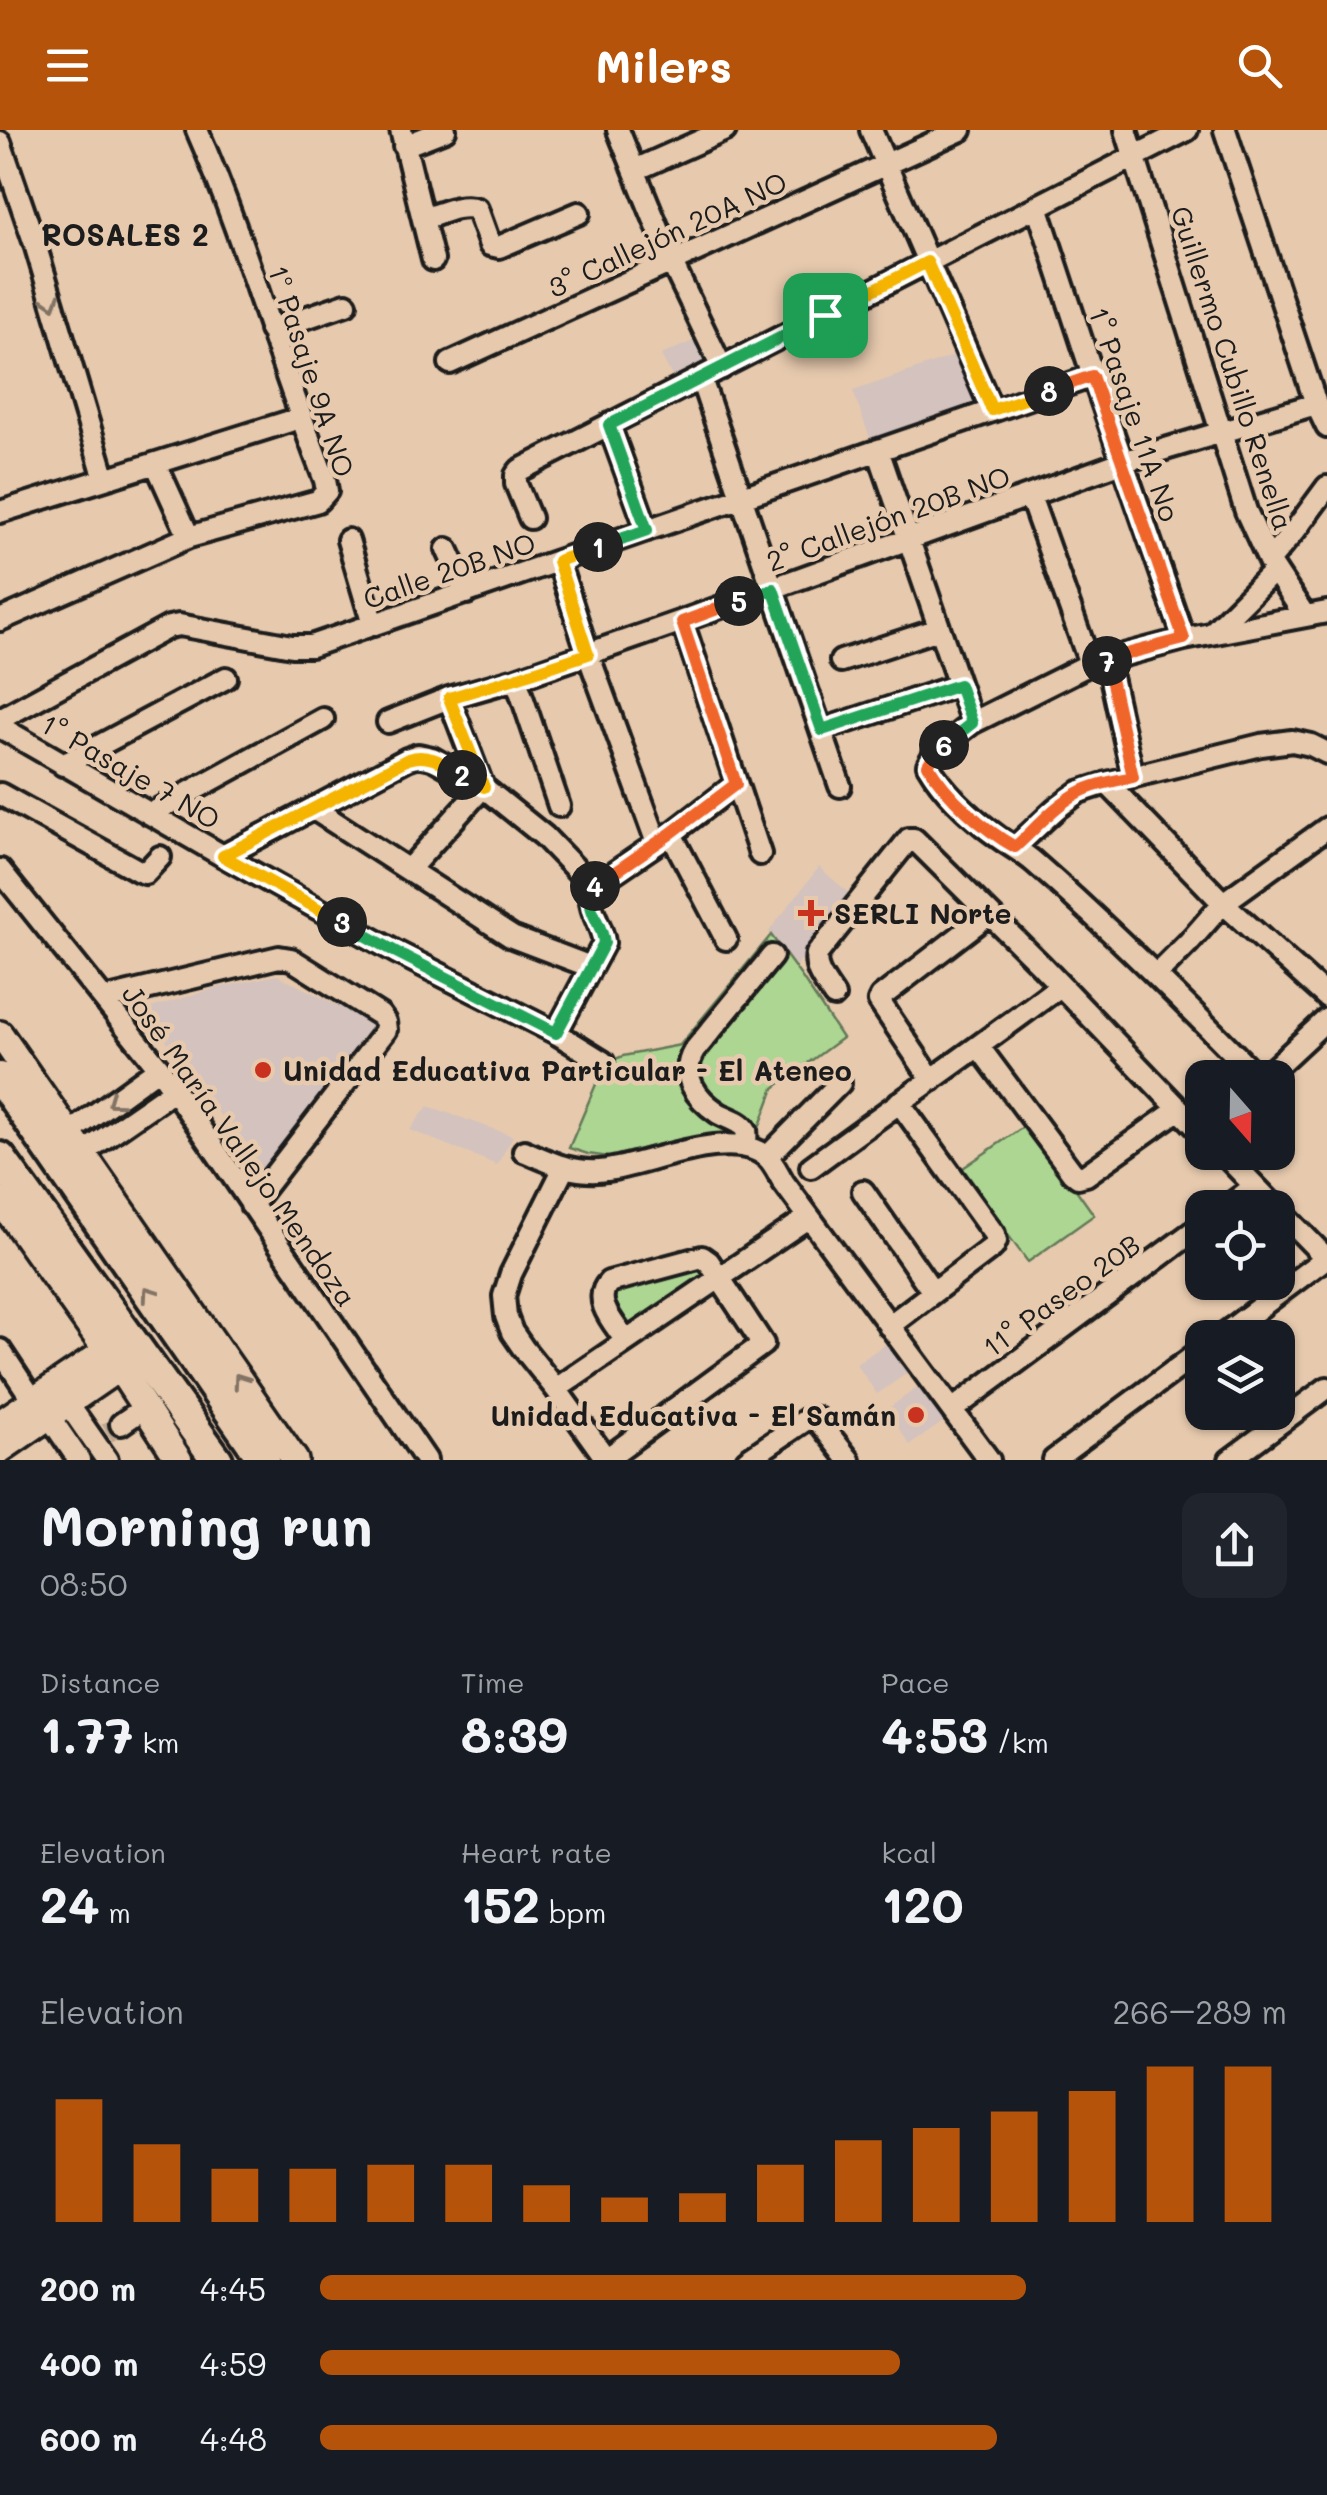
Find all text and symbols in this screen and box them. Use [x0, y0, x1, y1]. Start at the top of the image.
text: Milers [595, 36, 732, 94]
icon: menu [40, 38, 95, 93]
icon: search [1232, 38, 1287, 93]
street label: 3° Callejón 20A NO [542, 163, 792, 305]
street label: Guillermo Cubillo Renella [1164, 201, 1302, 535]
district label: ROSALES 2 [41, 214, 209, 254]
street label: 1º Pasaje 9A NO [261, 261, 363, 481]
pin [783, 273, 868, 358]
icon: arrive [798, 288, 853, 343]
one-way arrow [40, 292, 61, 309]
street label: 1° Pasaje 11A No [1081, 302, 1189, 526]
pin: 8 [1024, 366, 1074, 416]
text: 8 [1040, 373, 1058, 409]
street label: 2° Callejón 20B NO [761, 457, 1015, 579]
pin: 1 [573, 522, 623, 572]
street label: Calle 20B NO [358, 524, 540, 616]
text: 1 [592, 529, 604, 565]
pin: 5 [714, 576, 764, 626]
text: 5 [731, 583, 747, 619]
pin: 7 [1082, 636, 1132, 686]
text: 7 [1099, 643, 1115, 679]
street label: 1° Pasaje 7 NO [35, 705, 227, 837]
pin: 6 [919, 720, 969, 770]
text: 6 [936, 727, 952, 763]
pin: 2 [437, 750, 487, 800]
text: 2 [454, 757, 470, 793]
pin: 4 [570, 861, 620, 911]
text: 4 [586, 868, 604, 904]
place label: SERLI Norte [834, 895, 1011, 931]
pin: 3 [317, 897, 367, 947]
marker: SERLI Norte [798, 900, 824, 926]
text: 3 [334, 904, 350, 940]
street label: José María Vallejo Mendoza [115, 977, 365, 1313]
place label: Unidad Educativa Particular - El Ateneo [283, 1052, 852, 1088]
marker: Unidad Educativa Particular - El Ateneo [252, 1059, 274, 1081]
north arrow [1185, 1060, 1295, 1170]
map controls [1185, 1060, 1295, 1430]
one-way arrow [107, 1089, 125, 1106]
button: locate [1185, 1190, 1295, 1300]
street label: 11° Paseo 20B [975, 1226, 1147, 1364]
one-way arrow [143, 1286, 161, 1305]
button: layers [1185, 1320, 1295, 1430]
one-way arrow [234, 1372, 252, 1391]
place label: Unidad Educativa - El Samán [490, 1397, 896, 1433]
marker: Unidad Educativa - El Samán [905, 1404, 927, 1426]
text: Morning run [40, 1488, 373, 1560]
button: share [1182, 1493, 1287, 1598]
text: 08:50 [40, 1562, 127, 1604]
text: Distance [40, 1664, 161, 1700]
text: Time [461, 1664, 524, 1700]
text: Pace [881, 1664, 950, 1700]
text: 1.77 [40, 1700, 133, 1766]
text: 8:39 [461, 1700, 568, 1766]
text: 4:53 [881, 1700, 988, 1766]
text: km [133, 1724, 179, 1760]
text: /km [988, 1724, 1049, 1760]
text: Elevation [40, 1834, 166, 1870]
text: Heart rate [461, 1834, 612, 1870]
text: kcal [881, 1834, 937, 1870]
text: 24 [40, 1870, 100, 1936]
text: 152 [461, 1870, 540, 1936]
text: 120 [881, 1870, 964, 1936]
text: m [100, 1894, 131, 1930]
text: bpm [540, 1894, 606, 1930]
text: Elevation [40, 1990, 184, 2032]
text: 266–289 m [1112, 1990, 1287, 2032]
text: 200 m [40, 2267, 136, 2309]
text: 4:45 [200, 2267, 266, 2309]
text: 400 m [40, 2342, 138, 2384]
text: 4:59 [200, 2342, 266, 2384]
text: 600 m [40, 2417, 137, 2459]
text: 4:48 [200, 2417, 267, 2459]

